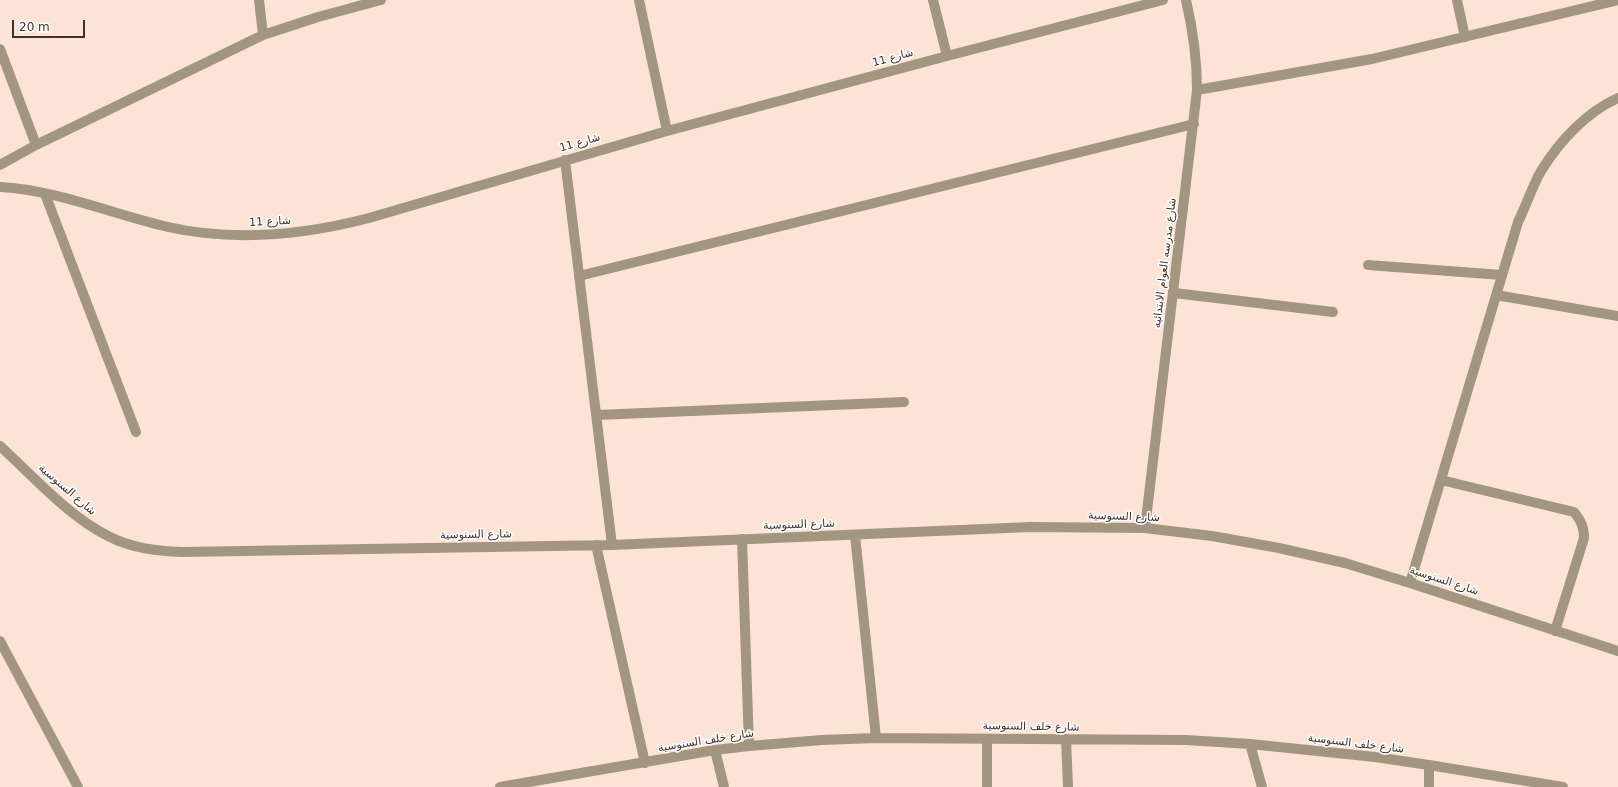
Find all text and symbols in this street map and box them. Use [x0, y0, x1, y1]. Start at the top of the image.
scale bar [14, 12, 87, 38]
text: 20 m [19, 20, 50, 34]
street label: شارع 11 [871, 46, 915, 70]
street label: شارع 11 [558, 131, 602, 155]
street label: شارع مدرسه العوام الابتدائيه [1150, 197, 1180, 329]
street label: شارع 11 [249, 214, 291, 230]
street label: شارع السنوسية [36, 462, 98, 518]
street label: شارع السنوسية [1088, 509, 1160, 525]
street label: شارع السنوسية [763, 517, 835, 533]
street label: شارع السنوسية [440, 528, 512, 542]
street label: شارع السنوسية [1408, 564, 1480, 598]
street label: شارع خلف السنوسية [982, 720, 1080, 734]
street label: شارع خلف السنوسية [657, 727, 755, 755]
street label: شارع خلف السنوسية [1307, 732, 1405, 756]

